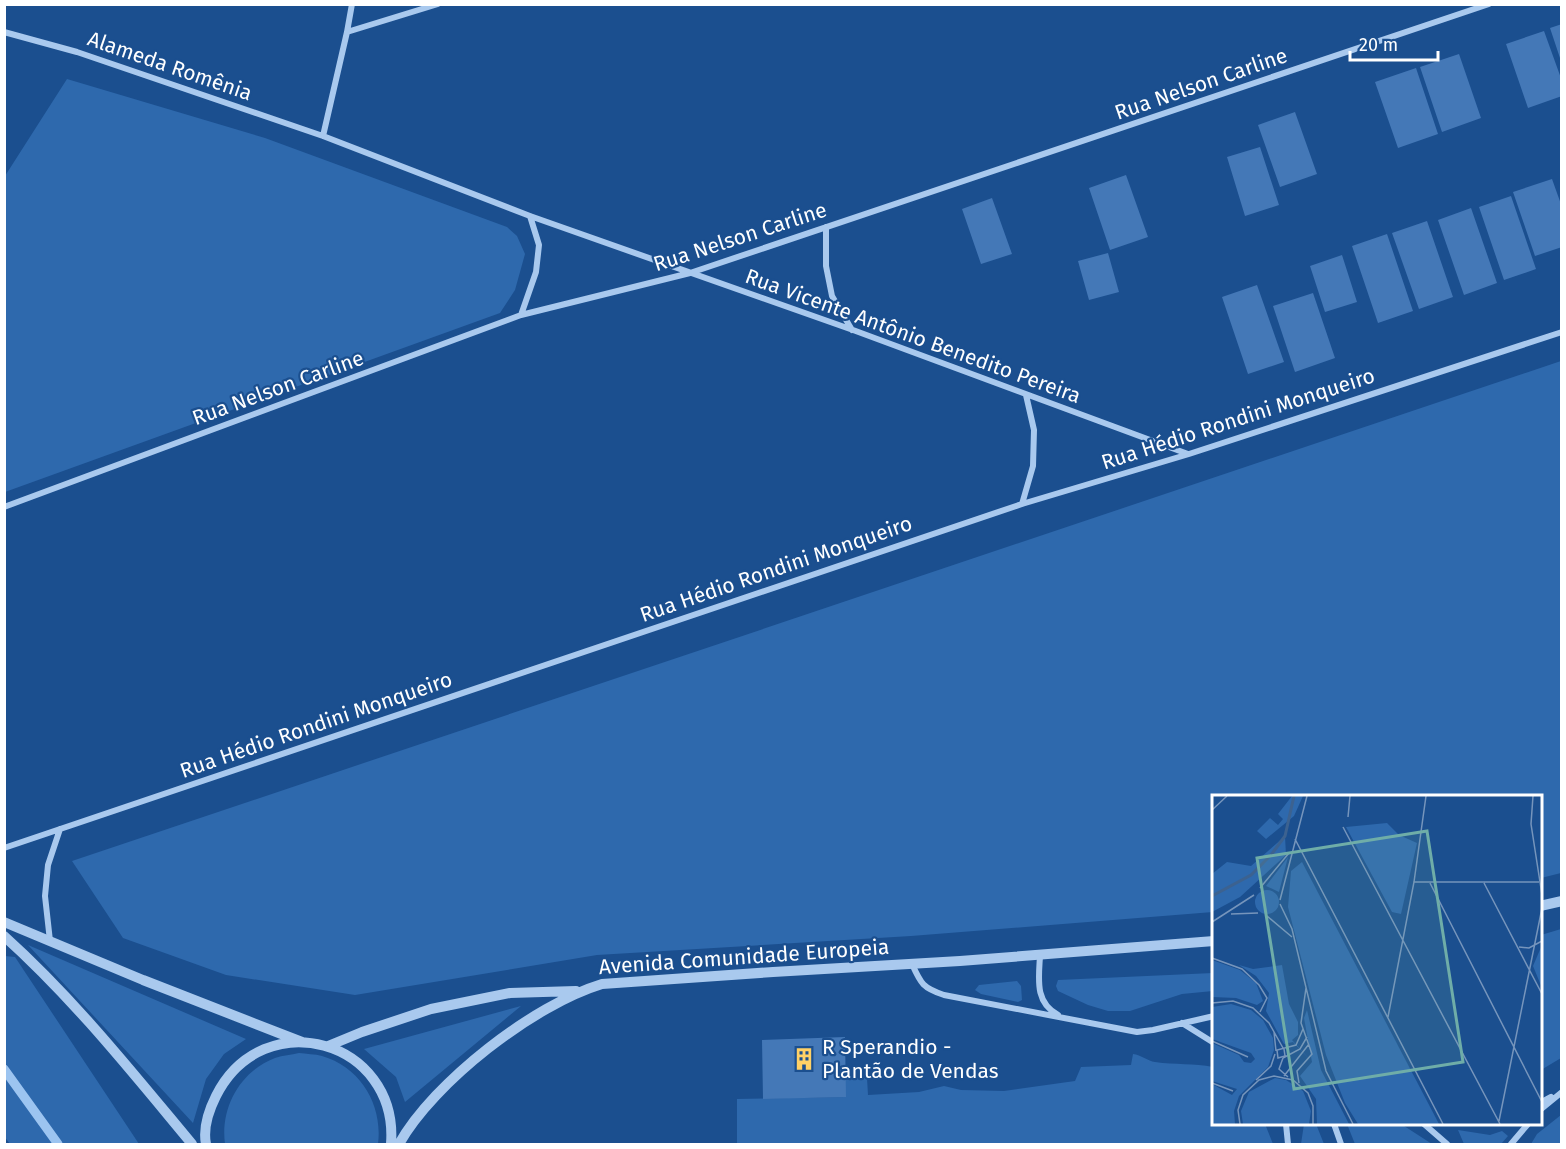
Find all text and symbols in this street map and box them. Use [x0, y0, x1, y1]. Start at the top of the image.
scale bar [1350, 24, 1438, 62]
street label: Alameda Romênia [84, 26, 256, 106]
text: 20 m [1359, 34, 1398, 56]
street label: Rua Nelson Carline [1111, 42, 1291, 126]
street label: Rua Nelson Carline [650, 197, 830, 277]
street label: Rua Vicente Antônio Benedito Pereira [742, 263, 1084, 409]
street label: Rua Nelson Carline [189, 345, 367, 431]
street label: Rua Hédio Rondini Monqueiro [1098, 362, 1378, 476]
street label: Rua Hédio Rondini Monqueiro [637, 510, 915, 628]
street label: Rua Hédio Rondini Monqueiro [177, 666, 455, 784]
inset map [1212, 795, 1542, 1125]
street label: Avenida Comunidade Europeia [598, 934, 890, 980]
place label: R Sperandio - Plantão de Vendas [822, 1034, 999, 1084]
building icon: R Sperandio - Plantão de Vendas [791, 1046, 817, 1072]

